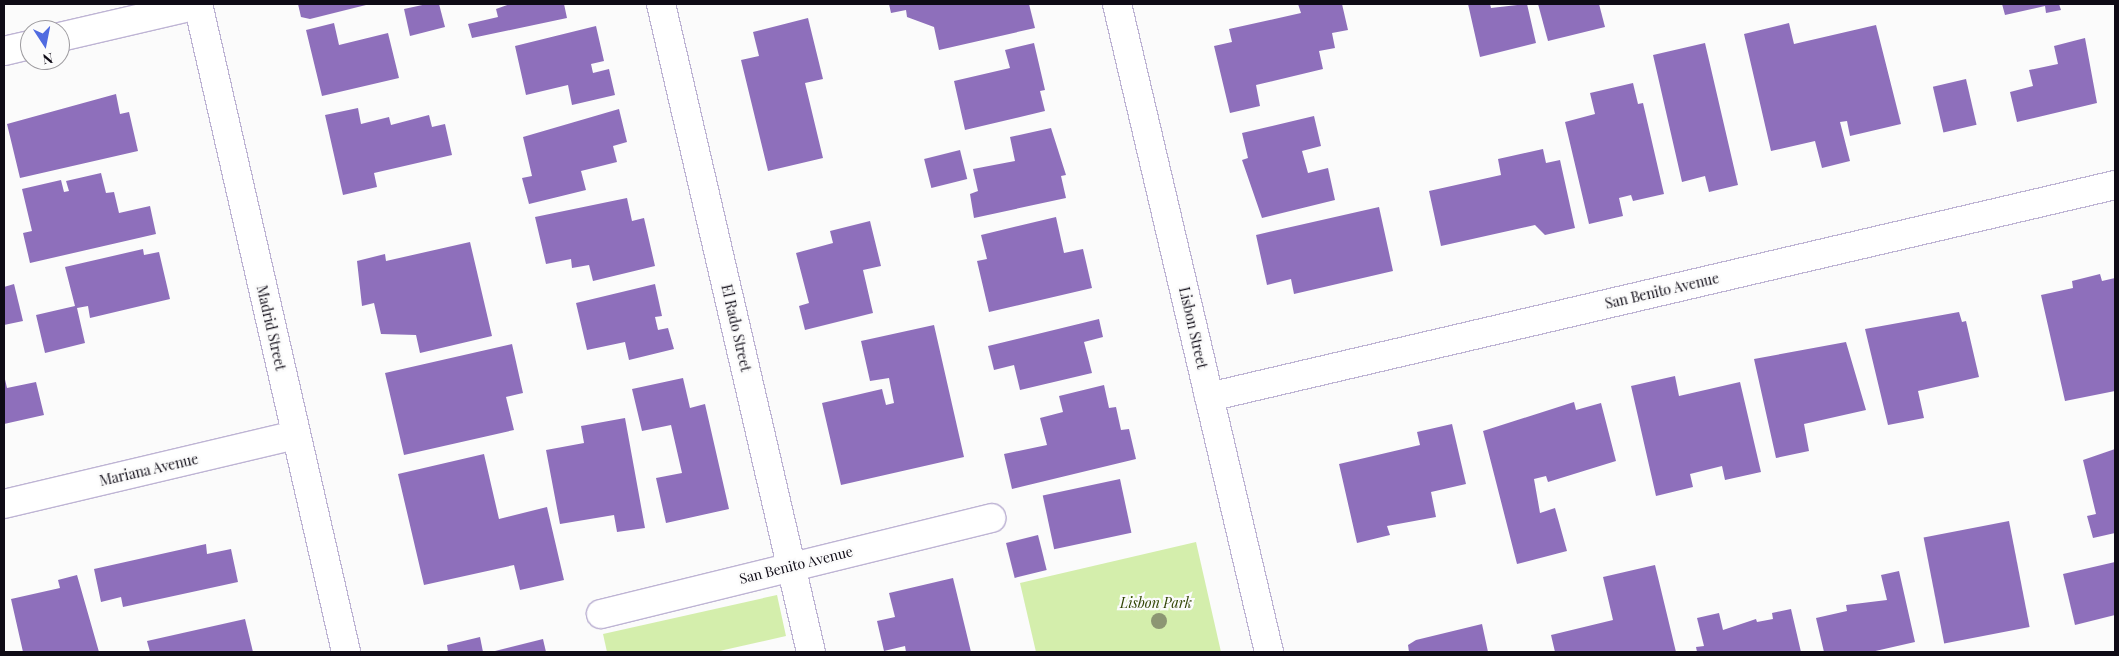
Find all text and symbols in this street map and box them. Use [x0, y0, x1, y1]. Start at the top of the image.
north arrow [20, 20, 70, 70]
text: N [41, 49, 55, 70]
street label: San Benito Avenue [1603, 270, 1721, 312]
street label: El Rado Street [718, 283, 754, 373]
street label: Madrid Street [253, 284, 289, 372]
street label: Lisbon Street [1175, 285, 1211, 371]
street label: Mariana Avenue [98, 450, 200, 490]
street label: San Benito Avenue [737, 543, 855, 587]
park label: Lisbon Park [1120, 595, 1192, 611]

